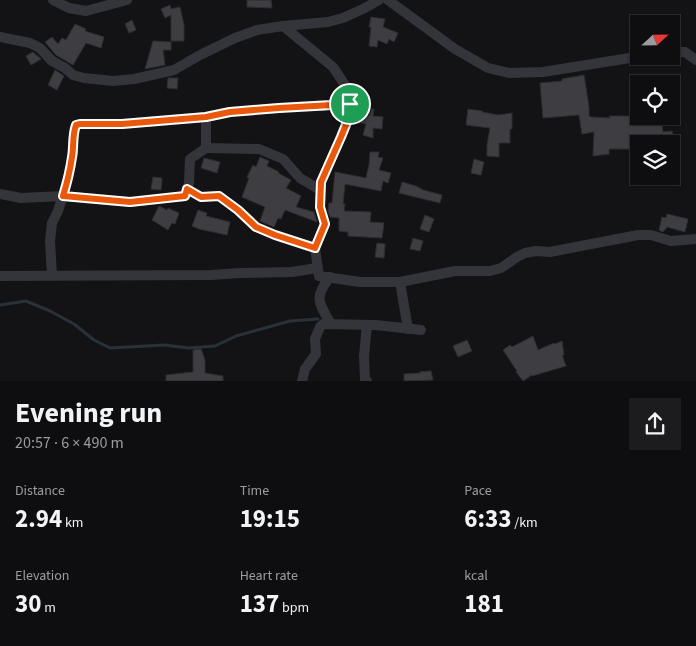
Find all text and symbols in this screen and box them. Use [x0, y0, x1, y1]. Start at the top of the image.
north arrow [630, 15, 680, 65]
map controls [630, 15, 680, 185]
button: locate [630, 75, 680, 125]
pin [329, 83, 371, 125]
icon: arrive [336, 90, 364, 118]
button: layers [630, 135, 680, 185]
text: Evening run [15, 393, 162, 433]
button: share [629, 398, 681, 450]
text: 20:57 · 6 × 490 m [15, 432, 124, 454]
text: Distance [15, 481, 65, 501]
text: Time [240, 481, 269, 501]
text: Pace [464, 481, 492, 501]
text: 2.94 [15, 501, 62, 537]
text: 19:15 [240, 501, 300, 537]
text: 6:33 [464, 501, 511, 537]
text: km [62, 513, 83, 533]
text: /km [511, 513, 538, 533]
text: Elevation [15, 566, 70, 586]
text: Heart rate [240, 566, 298, 586]
text: kcal [464, 566, 488, 586]
text: 30 [15, 586, 41, 622]
text: 137 [240, 586, 279, 622]
text: 181 [464, 586, 504, 622]
text: m [41, 598, 56, 618]
text: bpm [279, 598, 309, 618]

